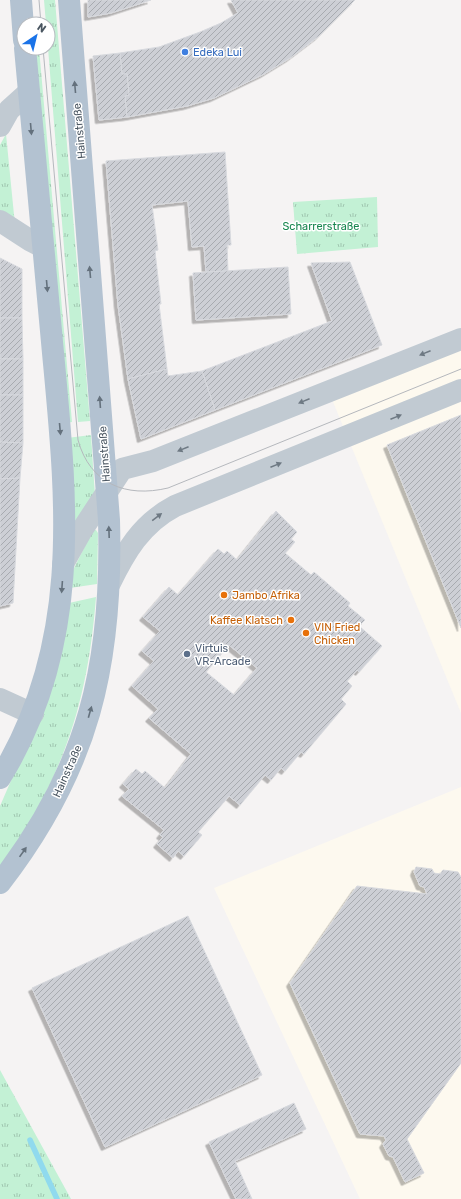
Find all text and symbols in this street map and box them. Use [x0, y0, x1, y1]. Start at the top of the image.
north arrow [16, 16, 56, 56]
text: N [34, 21, 48, 36]
place label: Edeka Lui [193, 46, 242, 59]
marker: Edeka Lui [180, 47, 190, 57]
one-way arrow [72, 81, 79, 93]
street label: Hainstraße [71, 103, 88, 159]
one-way arrow [28, 123, 34, 135]
park label: Scharrerstraße [283, 220, 359, 233]
one-way arrow [87, 266, 94, 278]
one-way arrow [43, 280, 50, 292]
one-way arrow [419, 350, 430, 356]
one-way arrow [97, 396, 104, 408]
one-way arrow [297, 399, 309, 405]
one-way arrow [391, 413, 403, 419]
one-way arrow [56, 423, 63, 435]
street label: Hainstraße [96, 426, 113, 482]
one-way arrow [177, 447, 189, 453]
one-way arrow [270, 462, 282, 468]
one-way arrow [151, 513, 162, 521]
one-way arrow [106, 525, 112, 538]
one-way arrow [58, 581, 65, 593]
place label: Jambo Afrika [232, 589, 300, 602]
marker: Jambo Afrika [219, 590, 229, 600]
place label: Kaffee Klatsch [210, 614, 283, 627]
marker: Kaffee Klatsch [286, 615, 296, 625]
place label: VIN Fried Chicken [314, 621, 360, 647]
marker: VIN Fried Chicken [301, 628, 311, 638]
place label: Virtuis VR-Arcade [195, 642, 251, 668]
marker: Virtuis VR-Arcade [182, 649, 192, 659]
one-way arrow [87, 706, 93, 718]
street label: Hainstraße [50, 743, 85, 799]
one-way arrow [19, 846, 27, 857]

